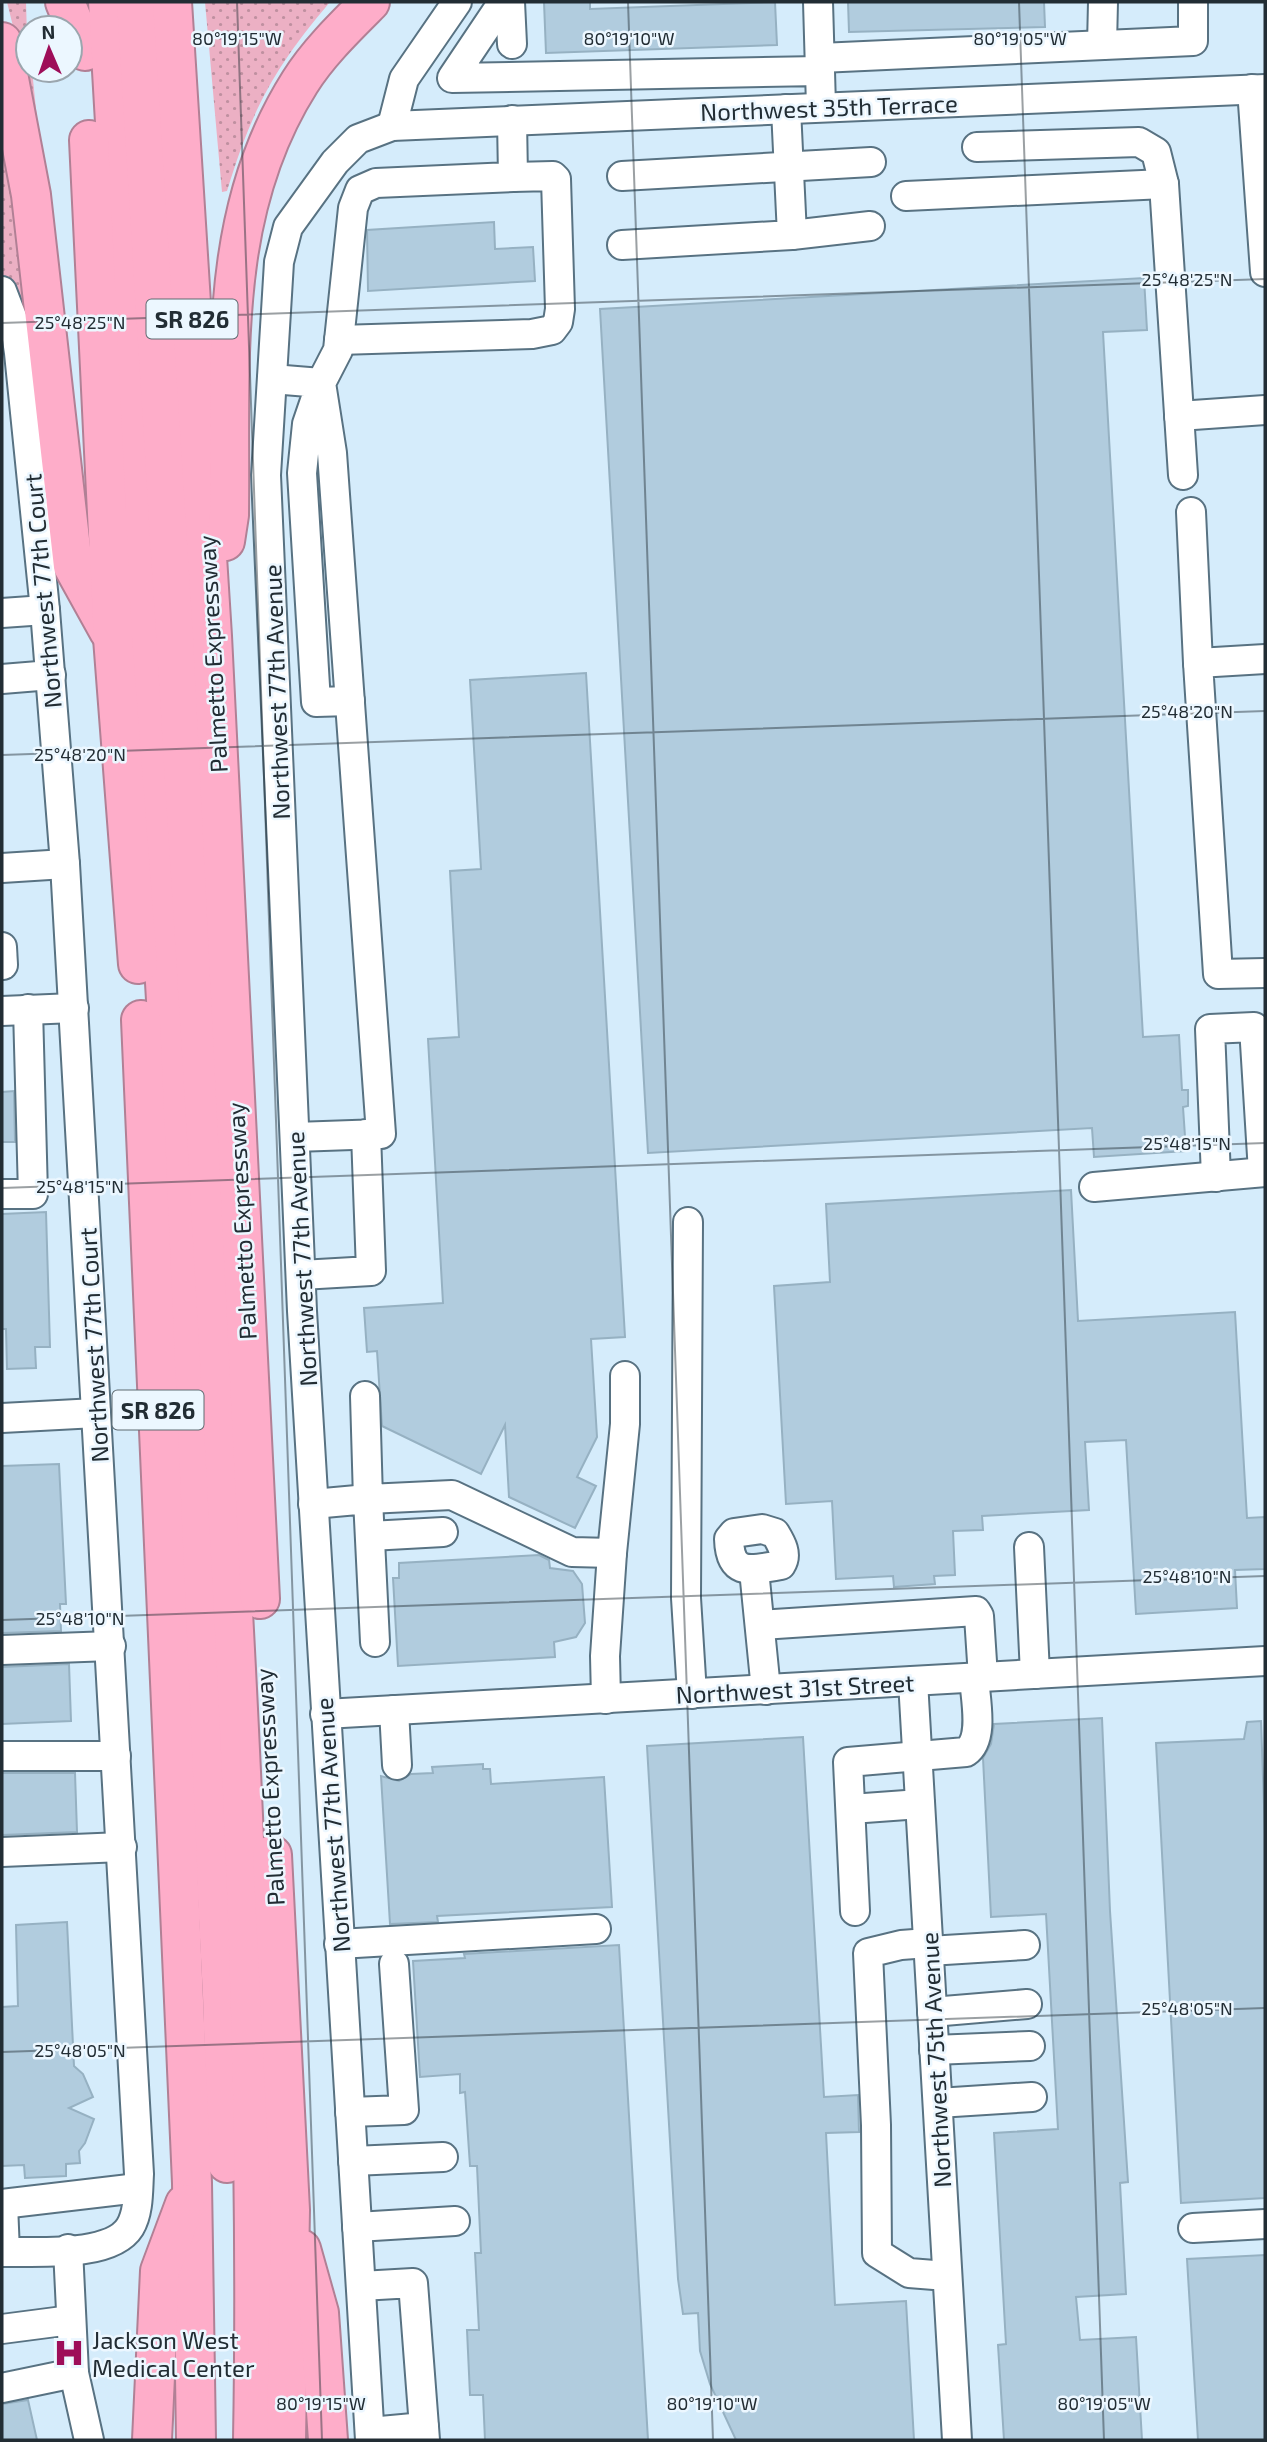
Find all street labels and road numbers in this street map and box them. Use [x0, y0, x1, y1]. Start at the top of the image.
street label: Northwest 35th Terrace [700, 88, 958, 126]
road number: SR 826 [146, 300, 238, 338]
street label: Northwest 77th Court [17, 473, 67, 709]
street label: Palmetto Expressway [191, 534, 233, 773]
street label: Northwest 77th Avenue [257, 564, 295, 820]
street label: Palmetto Expressway [220, 1101, 262, 1340]
street label: Northwest 77th Avenue [280, 1131, 322, 1387]
street label: Northwest 77th Court [72, 1227, 114, 1463]
road number: SR 826 [113, 1390, 204, 1429]
street label: Palmetto Expressway [248, 1667, 290, 1906]
street label: Northwest 31st Street [675, 1667, 915, 1709]
street label: Northwest 77th Avenue [309, 1697, 355, 1953]
street label: Northwest 75th Avenue [914, 1931, 956, 2189]

